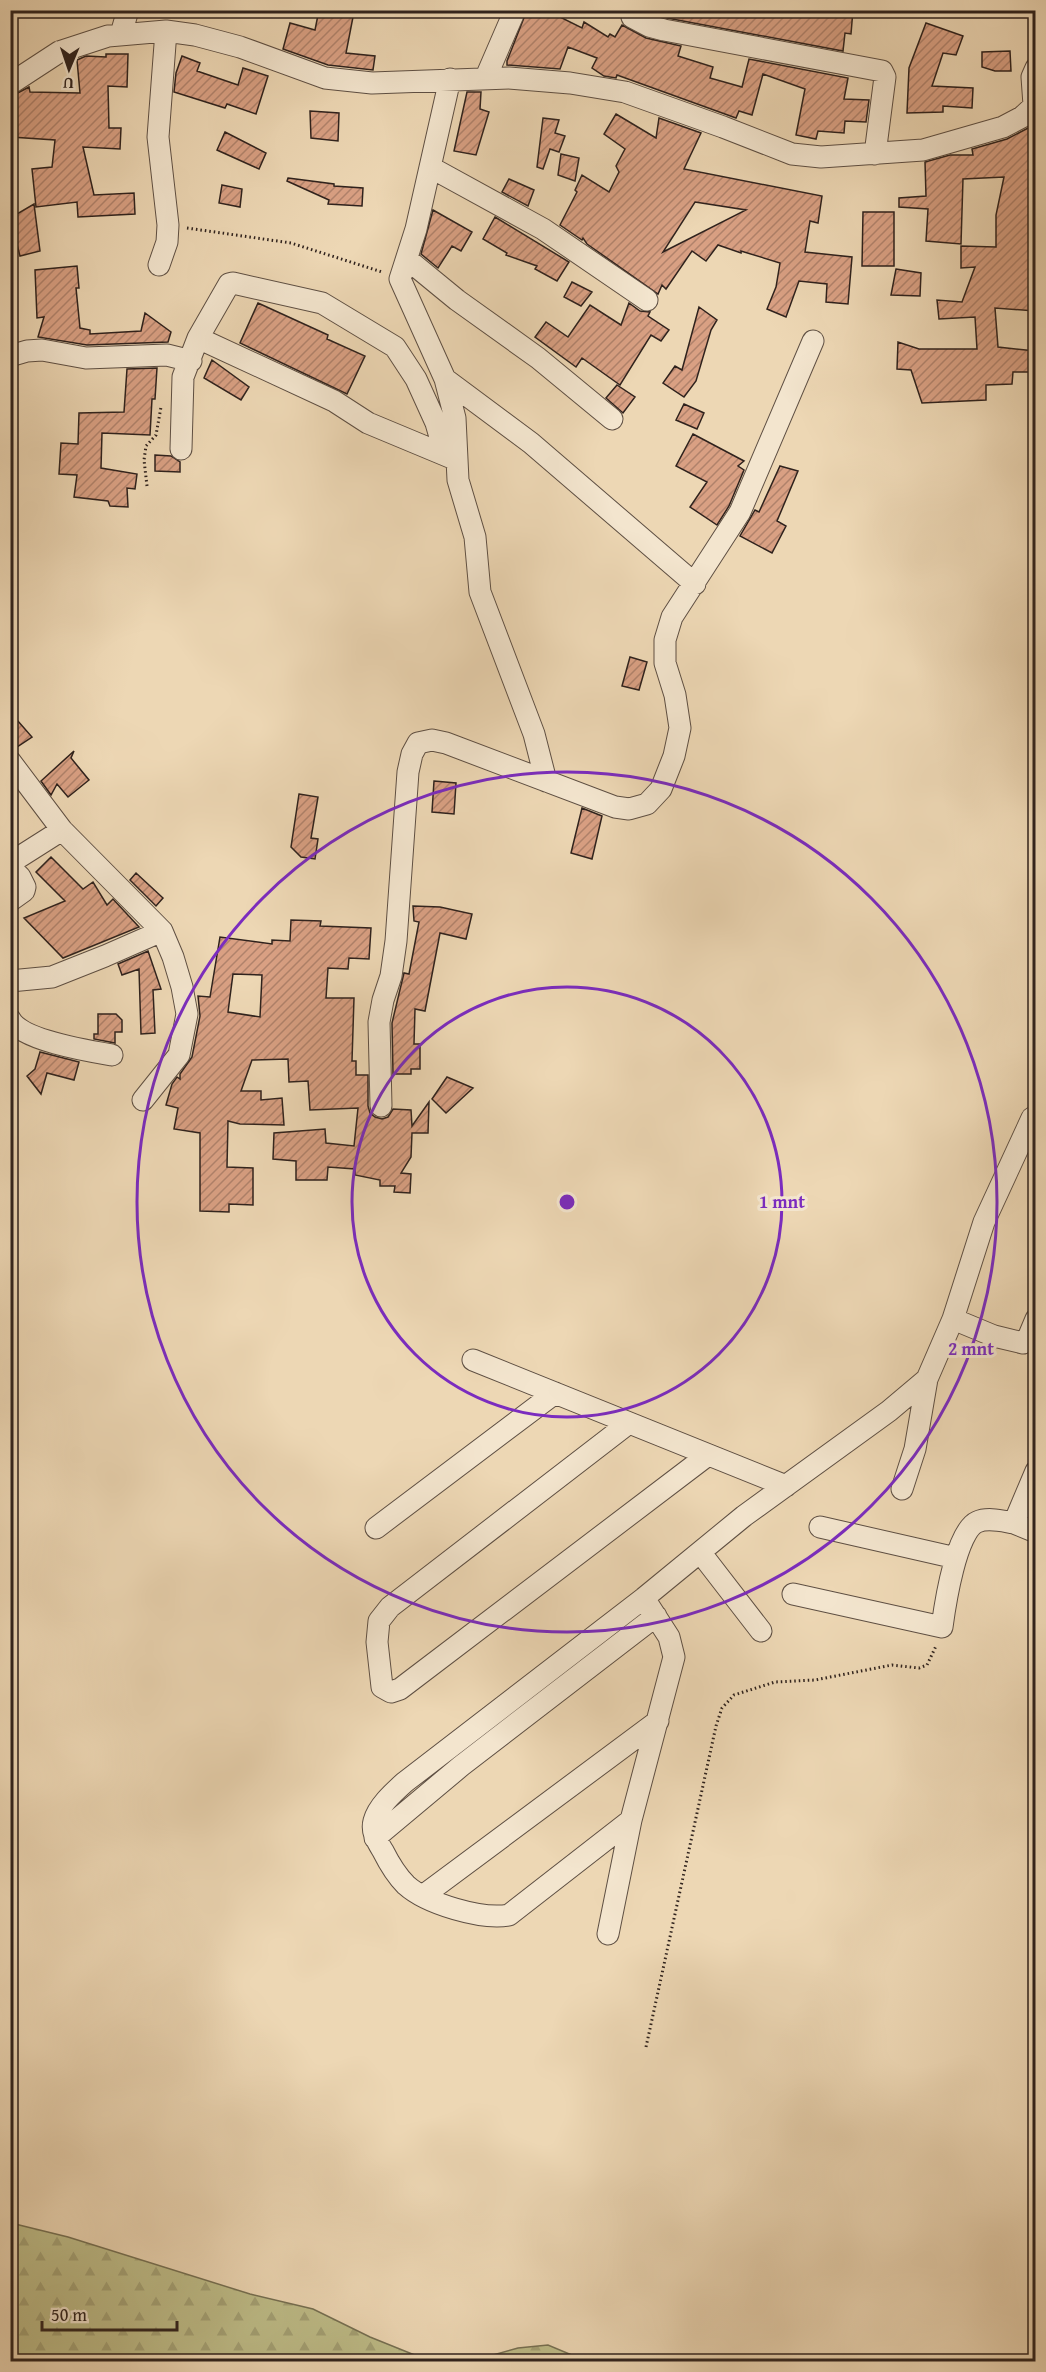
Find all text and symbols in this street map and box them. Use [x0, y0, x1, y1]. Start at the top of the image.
north arrow [39, 39, 99, 99]
text: U [62, 72, 74, 96]
text: 1 mnt [759, 1188, 805, 1215]
centre of rings [557, 1192, 577, 1212]
text: 2 mnt [948, 1335, 994, 1362]
scale bar [42, 2294, 177, 2332]
text: 50 m [51, 2301, 87, 2328]

